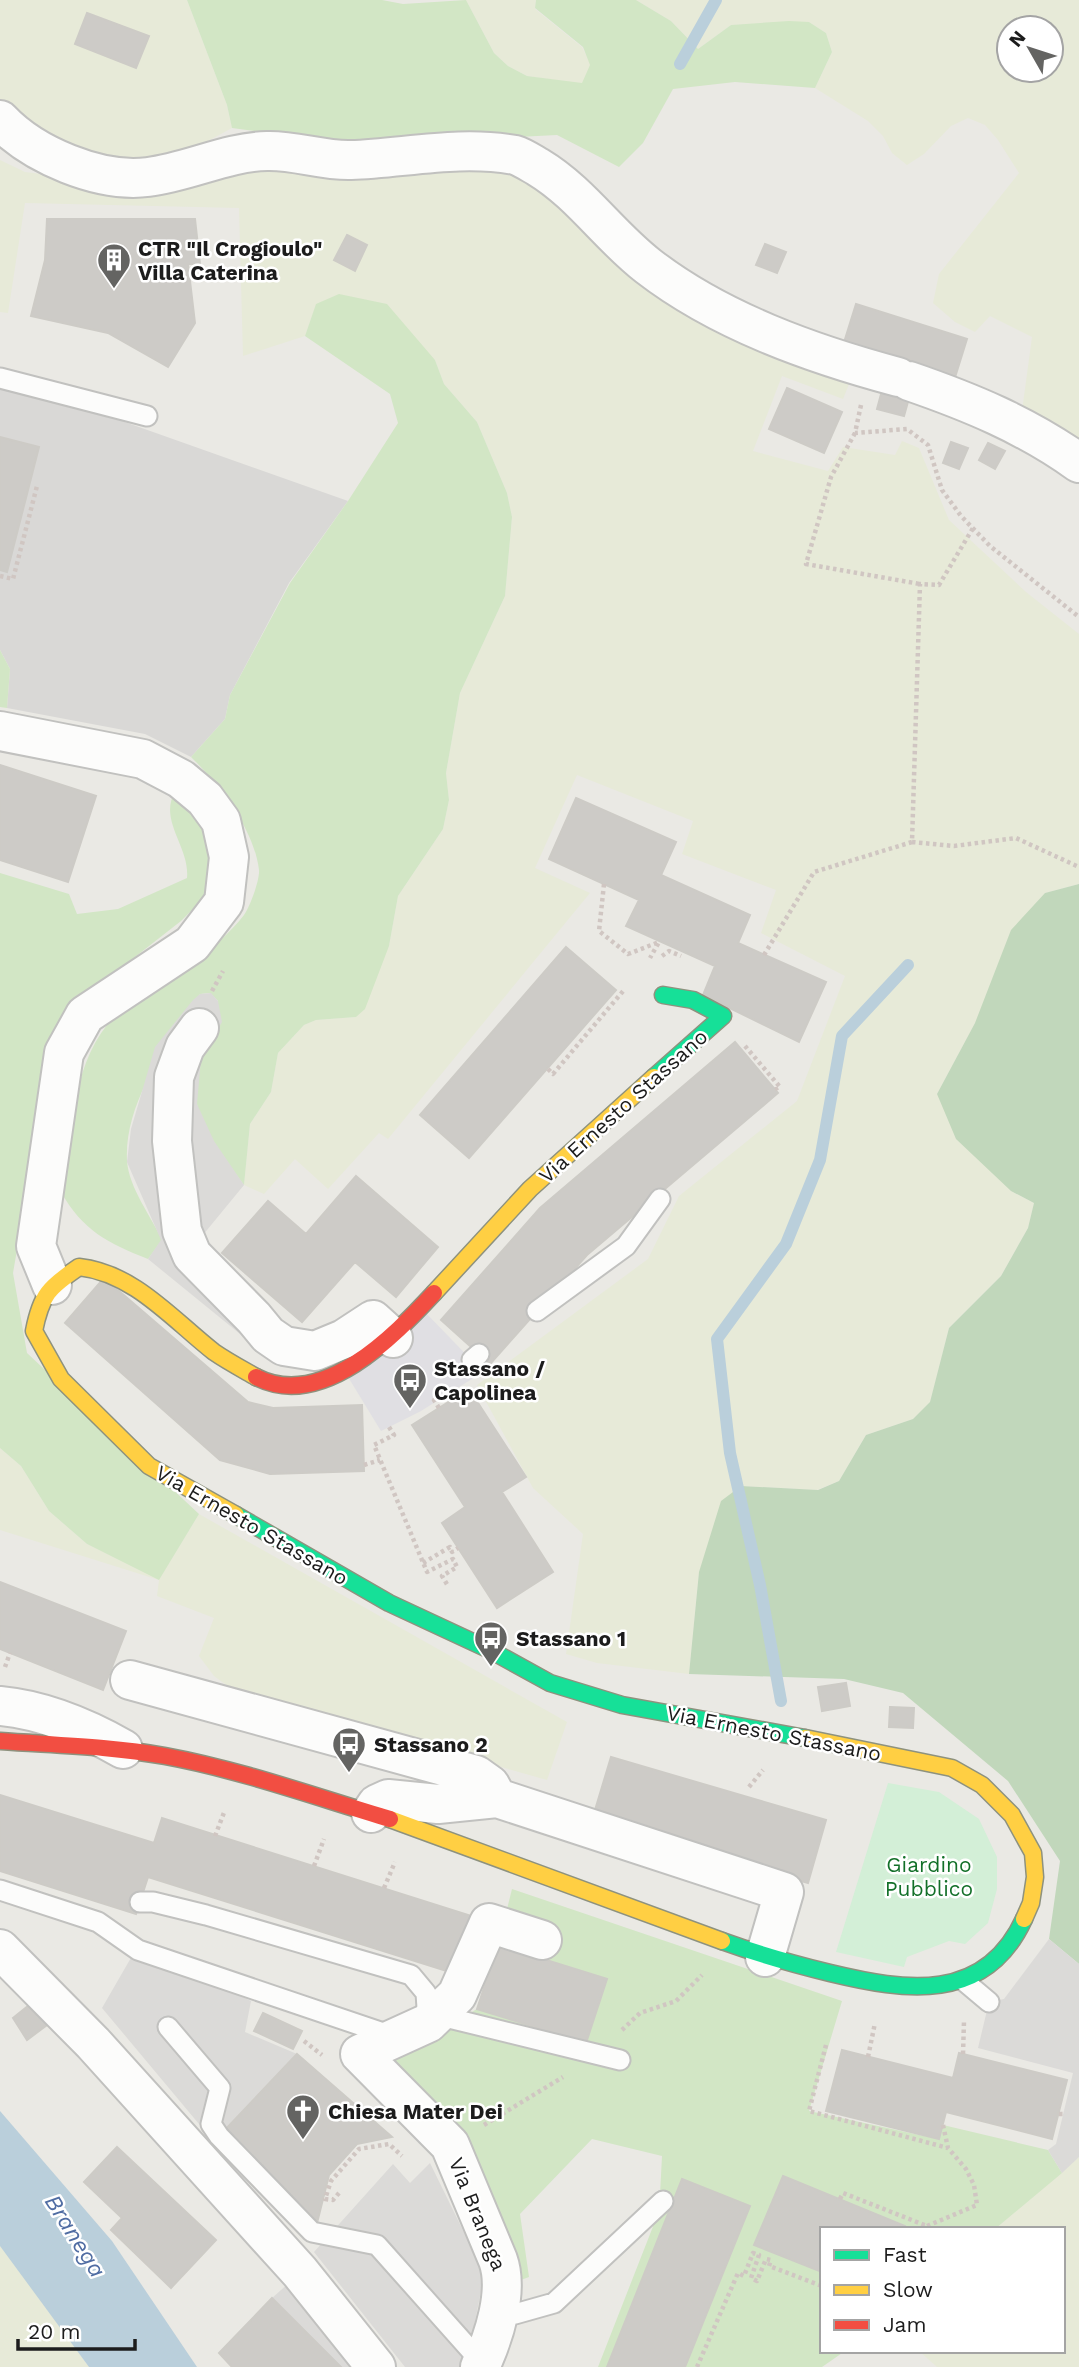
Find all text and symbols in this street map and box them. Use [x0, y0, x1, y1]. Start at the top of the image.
north arrow [995, 14, 1065, 84]
text: N [1004, 26, 1031, 51]
place label: CTR "Il Crogioulo" Villa Caterina [138, 236, 322, 285]
building icon: CTR "Il Crogioulo" Villa Caterina [95, 241, 133, 290]
street label: Via Ernesto Stassano [534, 1024, 712, 1188]
place label: Stassano / Capolinea [434, 1356, 545, 1405]
bus stop icon: Stassano / Capolinea [391, 1361, 429, 1410]
street label: Via Ernesto Stassano [151, 1460, 353, 1590]
bus stop icon: Stassano 1 [472, 1619, 510, 1668]
place label: Stassano 1 [516, 1626, 626, 1651]
street label: Via Ernesto Stassano [665, 1700, 883, 1766]
bus stop icon: Stassano 2 [330, 1725, 368, 1774]
place label: Stassano 2 [374, 1732, 488, 1757]
park label: Giardino Pubblico [885, 1852, 973, 1901]
church icon: Chiesa Mater Dei [284, 2092, 322, 2141]
place label: Chiesa Mater Dei [328, 2099, 503, 2124]
street label: Via Branega [444, 2154, 512, 2274]
water label: Branega [39, 2190, 111, 2282]
legend [820, 2227, 1065, 2353]
text: Fast [883, 2242, 927, 2267]
text: Slow [883, 2277, 933, 2302]
scale bar [18, 2308, 135, 2352]
text: Jam [883, 2312, 926, 2337]
text: 20 m [28, 2319, 80, 2344]

